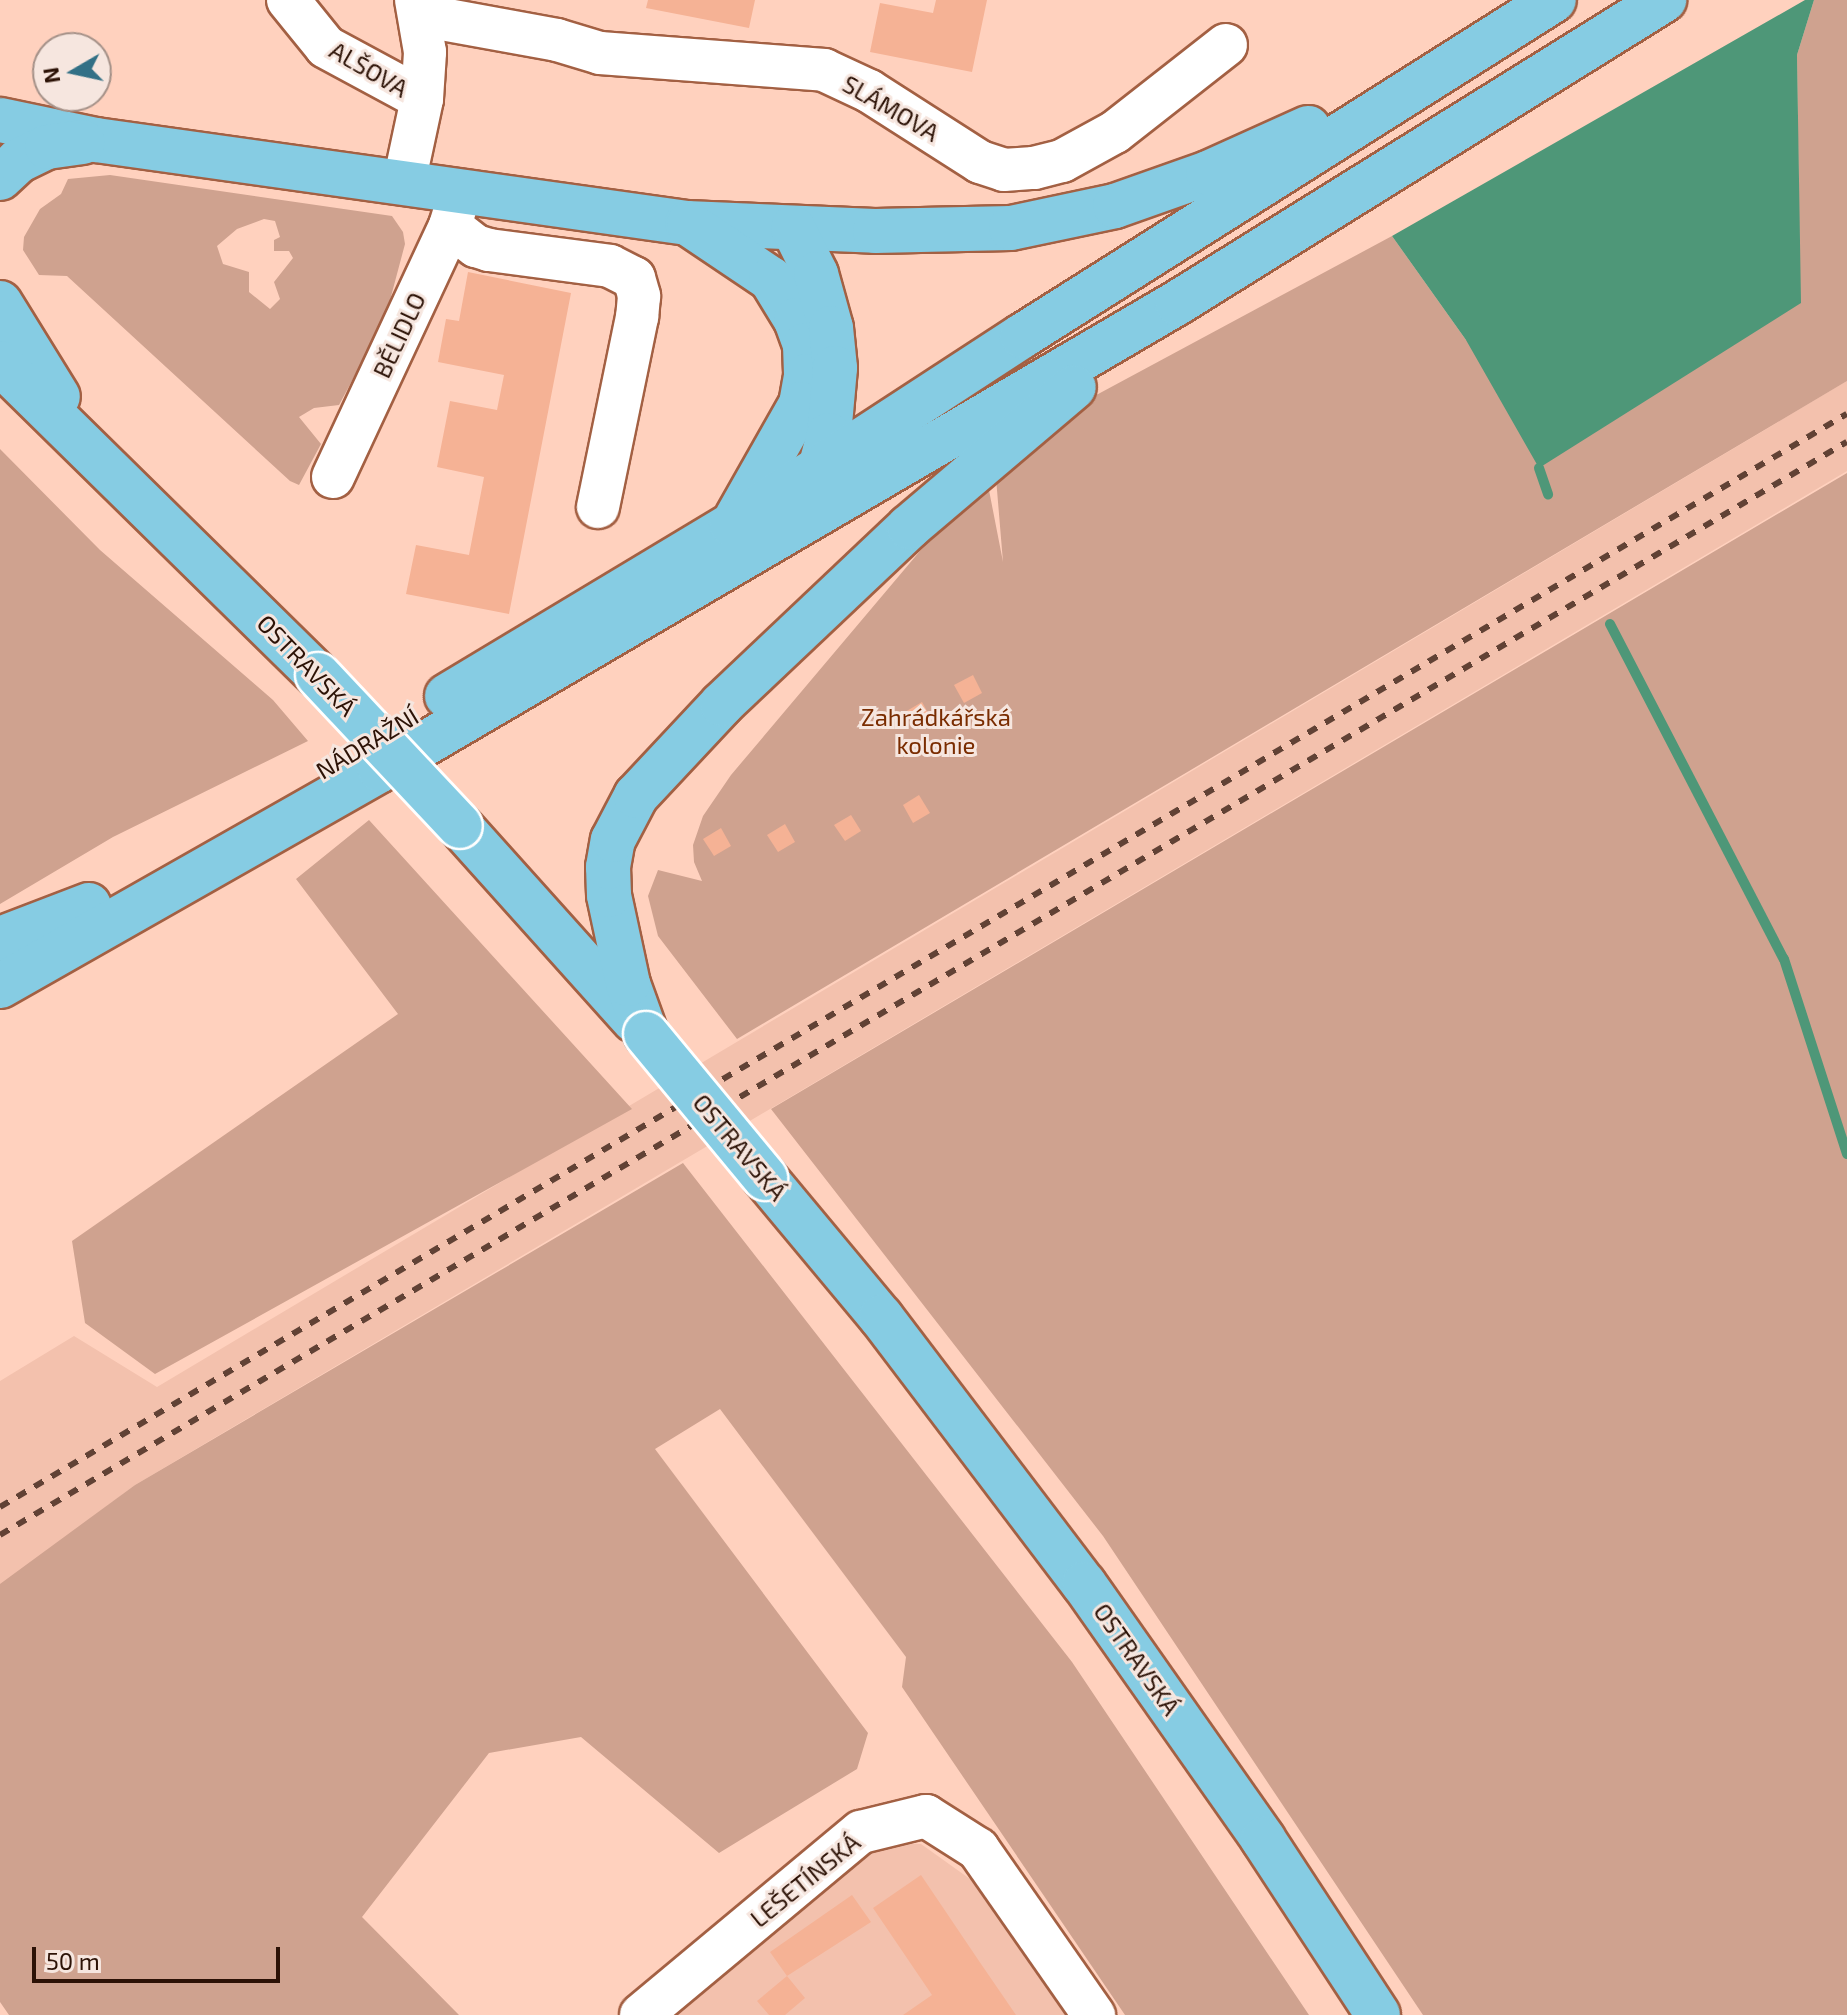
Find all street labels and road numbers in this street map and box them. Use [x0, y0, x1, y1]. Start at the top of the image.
street label: ALŠOVA [325, 35, 413, 103]
street label: SLÁMOVA [838, 69, 944, 147]
street label: BĚLIDLO [367, 288, 431, 382]
street label: OSTRAVSKÁ [252, 608, 362, 722]
street label: NÁDRAŽNÍ [311, 701, 423, 785]
street label: OSTRAVSKÁ [687, 1088, 793, 1206]
street label: OSTRAVSKÁ [1088, 1598, 1186, 1720]
street label: LEŠETÍNSKÁ [744, 1827, 866, 1933]

